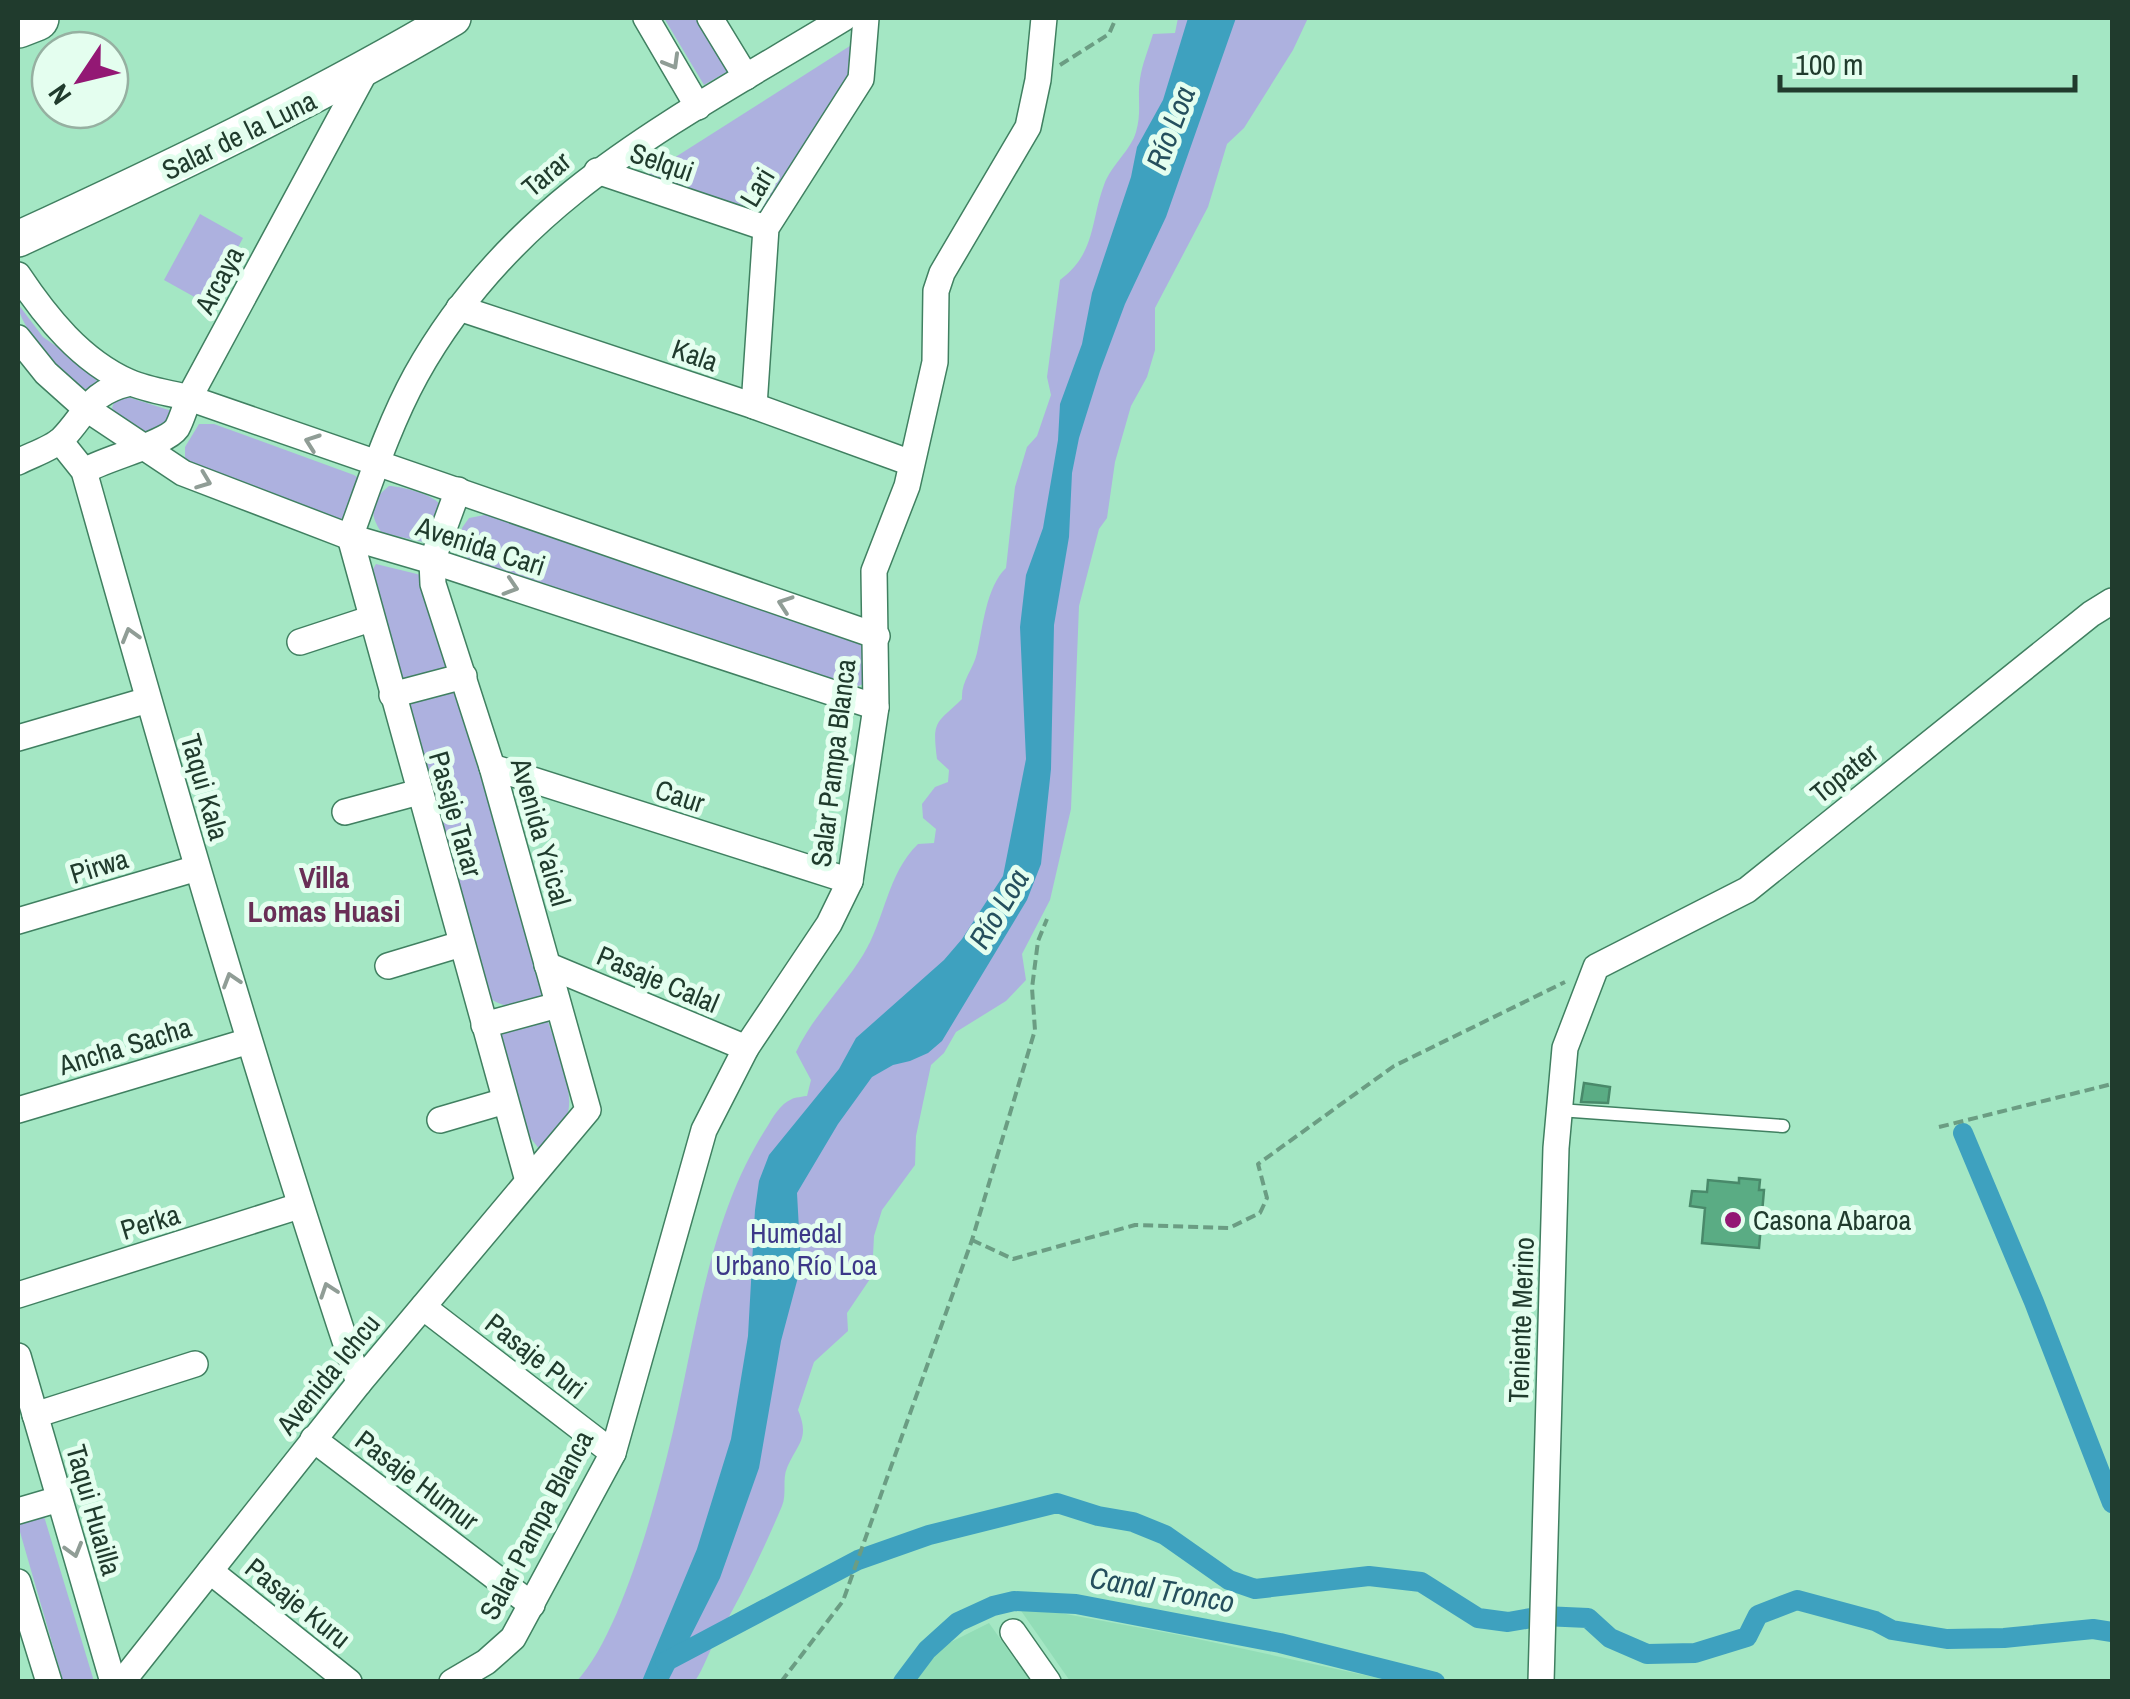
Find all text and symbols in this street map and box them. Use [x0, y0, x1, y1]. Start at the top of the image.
north arrow [30, 30, 130, 130]
scale bar [1780, 30, 2075, 92]
text: 100 m [1795, 44, 1863, 84]
one-way arrow [660, 52, 680, 70]
text: N [39, 77, 80, 112]
water label: Río Loa [1136, 80, 1204, 175]
street label: Salar de la Luna [156, 81, 323, 189]
street label: Selqui [625, 133, 699, 191]
street label: Tarar [514, 142, 579, 206]
street label: Lari [731, 160, 783, 214]
street label: Arcaya [185, 239, 253, 321]
street label: Kala [667, 330, 723, 381]
one-way arrow [304, 433, 321, 453]
one-way arrow [194, 469, 211, 490]
street label: Avenida Cari [411, 507, 550, 585]
one-way arrow [501, 576, 518, 596]
one-way arrow [777, 595, 794, 616]
one-way arrow [121, 627, 142, 644]
street label: Salar Pampa Blanca [801, 657, 865, 869]
street label: Taqui Kala [172, 729, 238, 845]
street label: Topater [1802, 734, 1886, 812]
street label: Pasaje Tarar [420, 747, 492, 882]
street label: Avenida Yaical [502, 753, 580, 910]
street label: Caur [650, 770, 710, 822]
street label: Pirwa [65, 839, 133, 893]
district label: Villa Lomas Huasi [247, 857, 401, 931]
water label: Río Loa [959, 861, 1037, 956]
street label: Pasaje Calal [591, 936, 725, 1022]
one-way arrow [222, 972, 243, 989]
street label: Ancha Sacha [53, 1008, 196, 1084]
street label: Perka [116, 1195, 184, 1249]
place label: Casona Abaroa [1753, 1201, 1912, 1239]
marker: Casona Abaroa [1722, 1209, 1744, 1231]
park label: Humedal Urbano Río Loa [715, 1214, 877, 1284]
street label: Teniente Merino [1499, 1236, 1543, 1404]
one-way arrow [319, 1283, 339, 1300]
street label: Pasaje Puri [478, 1304, 594, 1408]
street label: Avenida Ichcu [267, 1306, 388, 1443]
street label: Pasaje Humur [347, 1421, 487, 1539]
street label: Salar Pampa Blanca [470, 1423, 602, 1626]
street label: Taqui Huailla [57, 1440, 131, 1580]
one-way arrow [62, 1541, 83, 1558]
street label: Pasaje Kuru [237, 1549, 359, 1657]
water label: Canal Tronco [1087, 1557, 1238, 1621]

